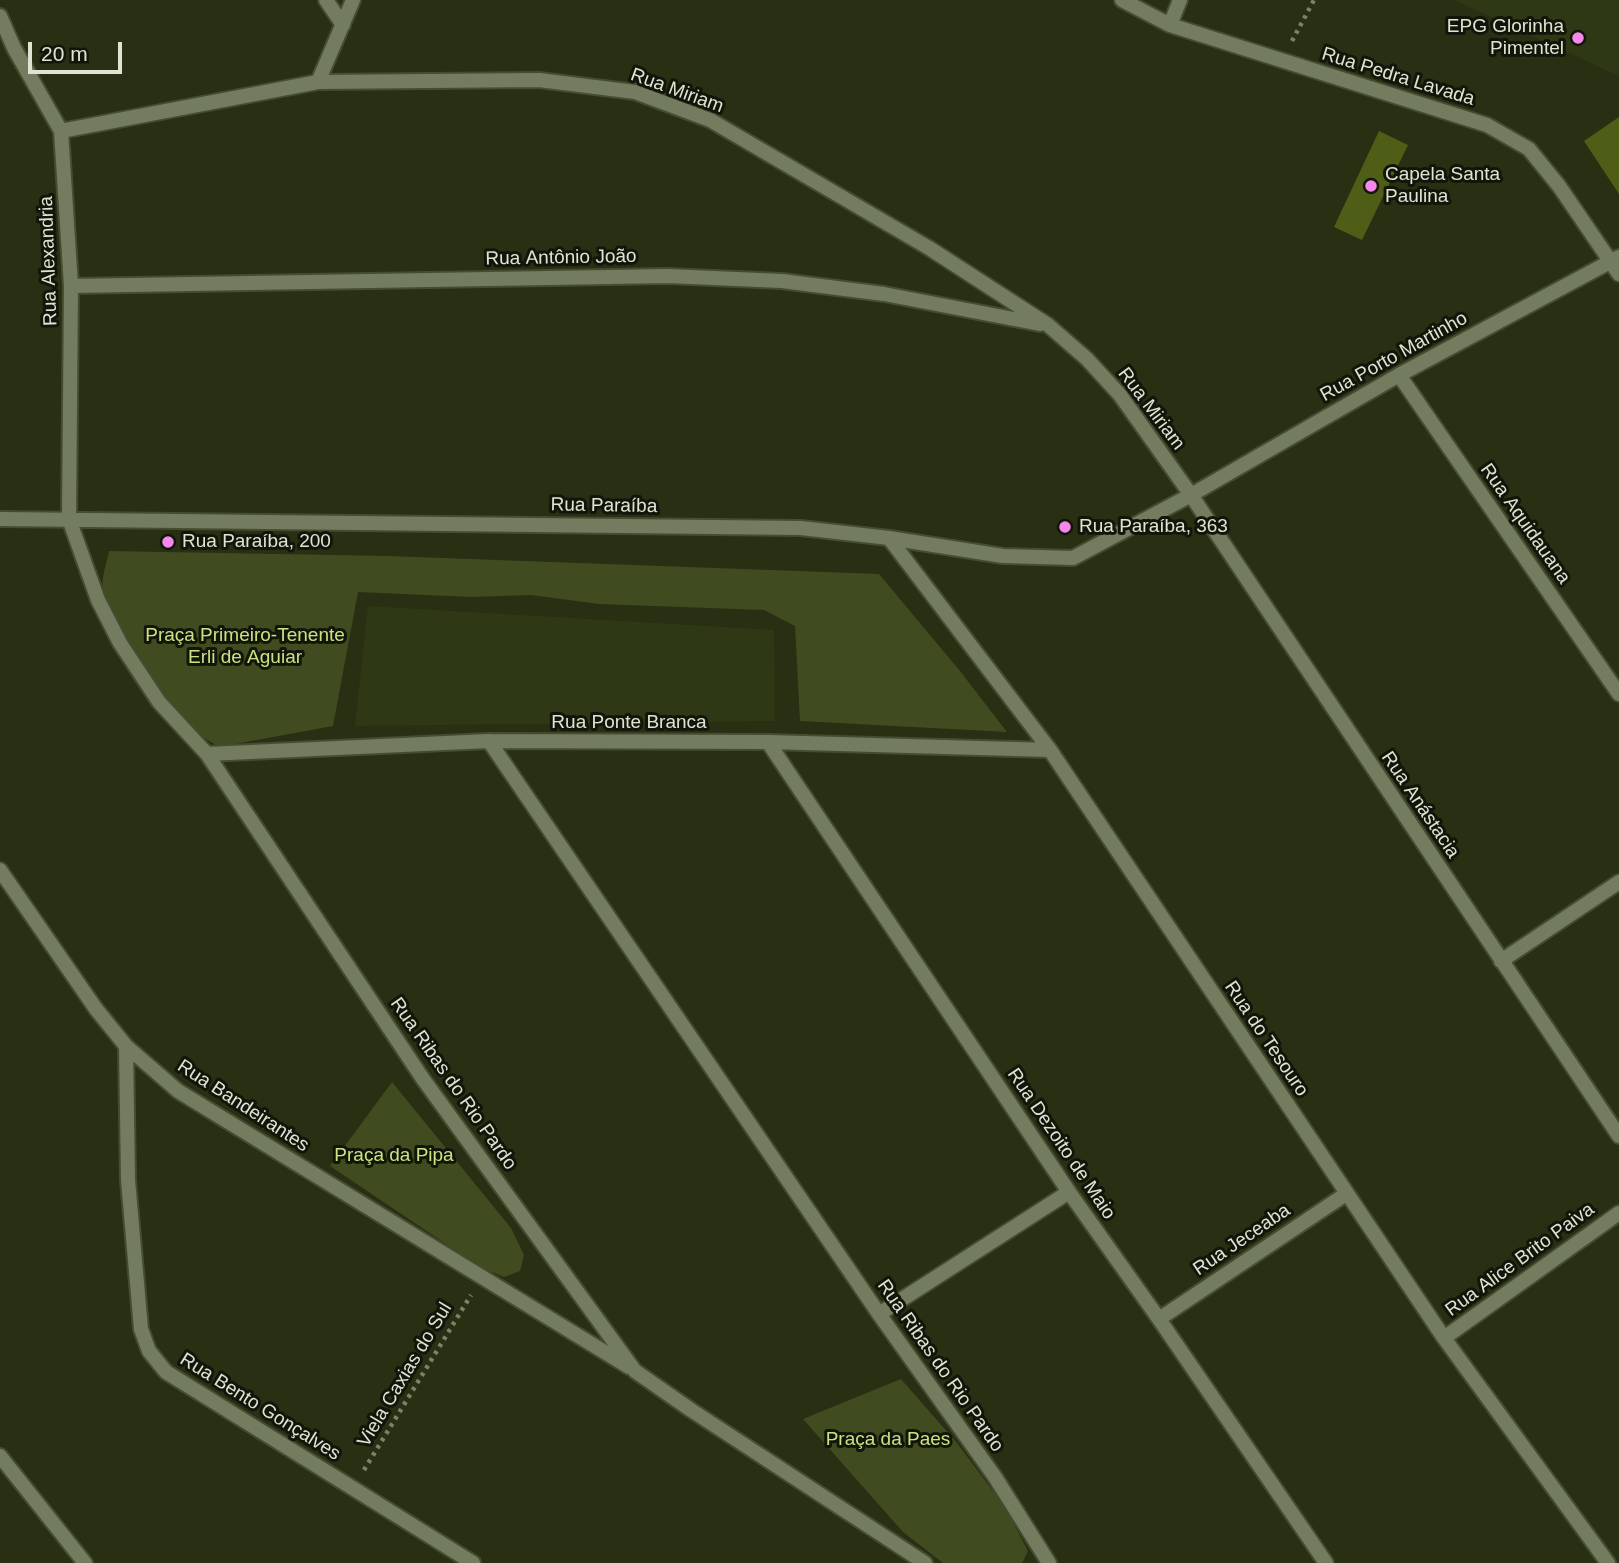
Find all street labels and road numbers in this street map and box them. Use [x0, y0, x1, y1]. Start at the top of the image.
street label: Rua Pedra Lavada [1319, 43, 1477, 111]
street label: Rua Miriam [627, 64, 727, 118]
street label: Rua Alexandria [35, 196, 63, 326]
street label: Rua Antônio João [485, 245, 637, 271]
street label: Rua Porto Martinho [1316, 307, 1472, 407]
street label: Rua Miriam [1113, 363, 1189, 455]
street label: Rua Aquidauana [1475, 459, 1575, 589]
street label: Rua Paraíba [550, 494, 658, 518]
street label: Rua Ponte Branca [551, 712, 707, 734]
street label: Rua Anástacia [1376, 747, 1464, 863]
street label: Rua do Tesouro [1219, 977, 1313, 1101]
street label: Rua Ribas do Rio Pardo [385, 994, 521, 1174]
street label: Rua Bandeirantes [173, 1055, 313, 1157]
street label: Rua Dezoito de Maio [1002, 1064, 1120, 1224]
street label: Rua Alice Brito Paiva [1441, 1198, 1599, 1322]
street label: Rua Jeceaba [1189, 1199, 1295, 1281]
street label: Rua Ribas do Rio Pardo [872, 1276, 1008, 1456]
street label: Viela Caxias do Sul [353, 1299, 457, 1451]
street label: Rua Bento Gonçalves [176, 1348, 344, 1466]

